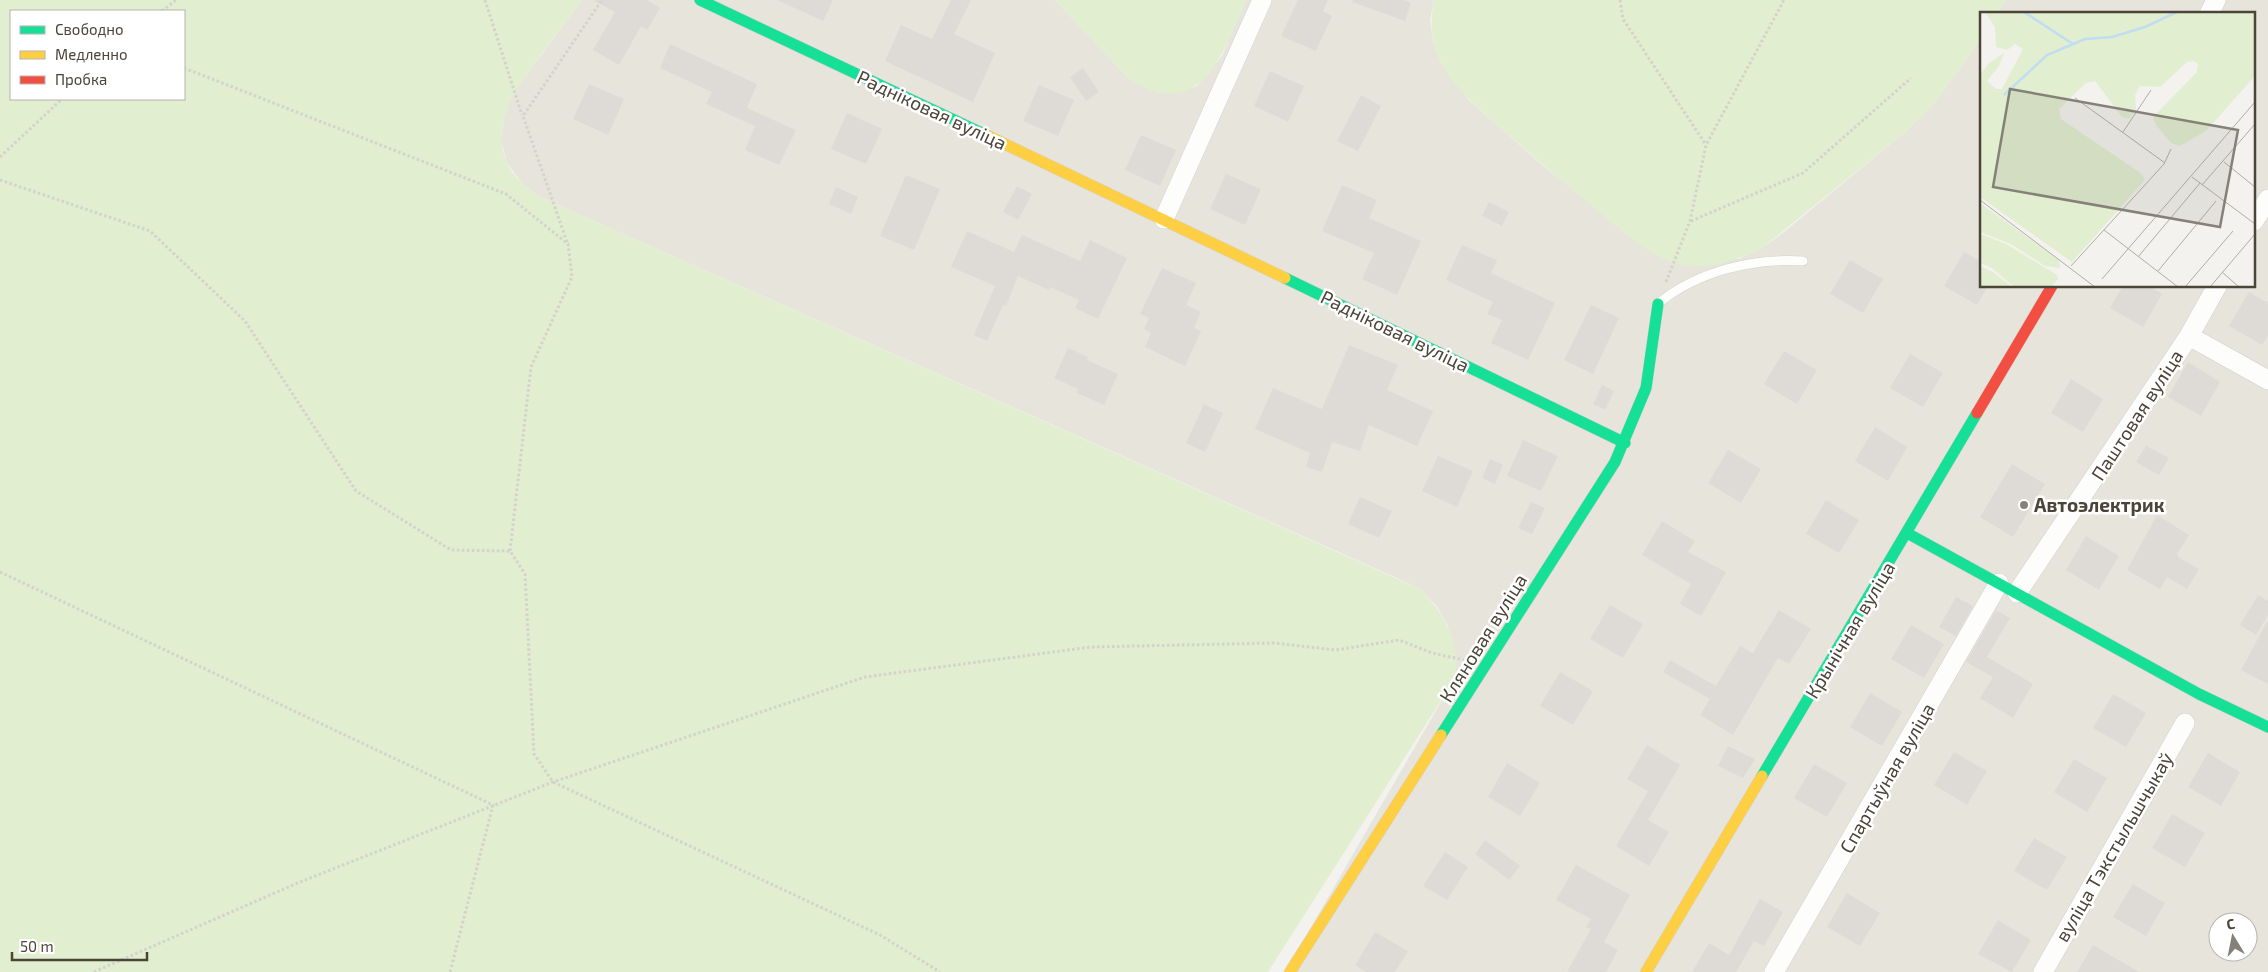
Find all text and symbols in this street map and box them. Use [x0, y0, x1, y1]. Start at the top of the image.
legend [10, 10, 185, 100]
inset map [1980, 12, 2256, 288]
text: Свободно [55, 20, 124, 38]
text: Медленно [55, 45, 128, 63]
street label: Радніковая вуліца [853, 65, 1011, 155]
text: Пробка [55, 70, 107, 88]
street label: Радніковая вуліца [1317, 285, 1473, 377]
street label: Паштовая вуліца [2086, 345, 2188, 485]
place label: Автоэлектрик [2034, 493, 2165, 516]
marker: Автоэлектрик [2018, 499, 2030, 511]
street label: Крынічная вуліца [1800, 557, 1900, 703]
street label: Кляновая вуліца [1434, 569, 1532, 707]
street label: Спартыўная вуліца [1834, 699, 1940, 857]
street label: вуліца Тэкстыльшчыкаў [2050, 748, 2178, 946]
north arrow [2208, 912, 2258, 962]
text: С [2225, 915, 2236, 933]
scale bar [12, 930, 148, 962]
text: 50 m [20, 937, 54, 955]

